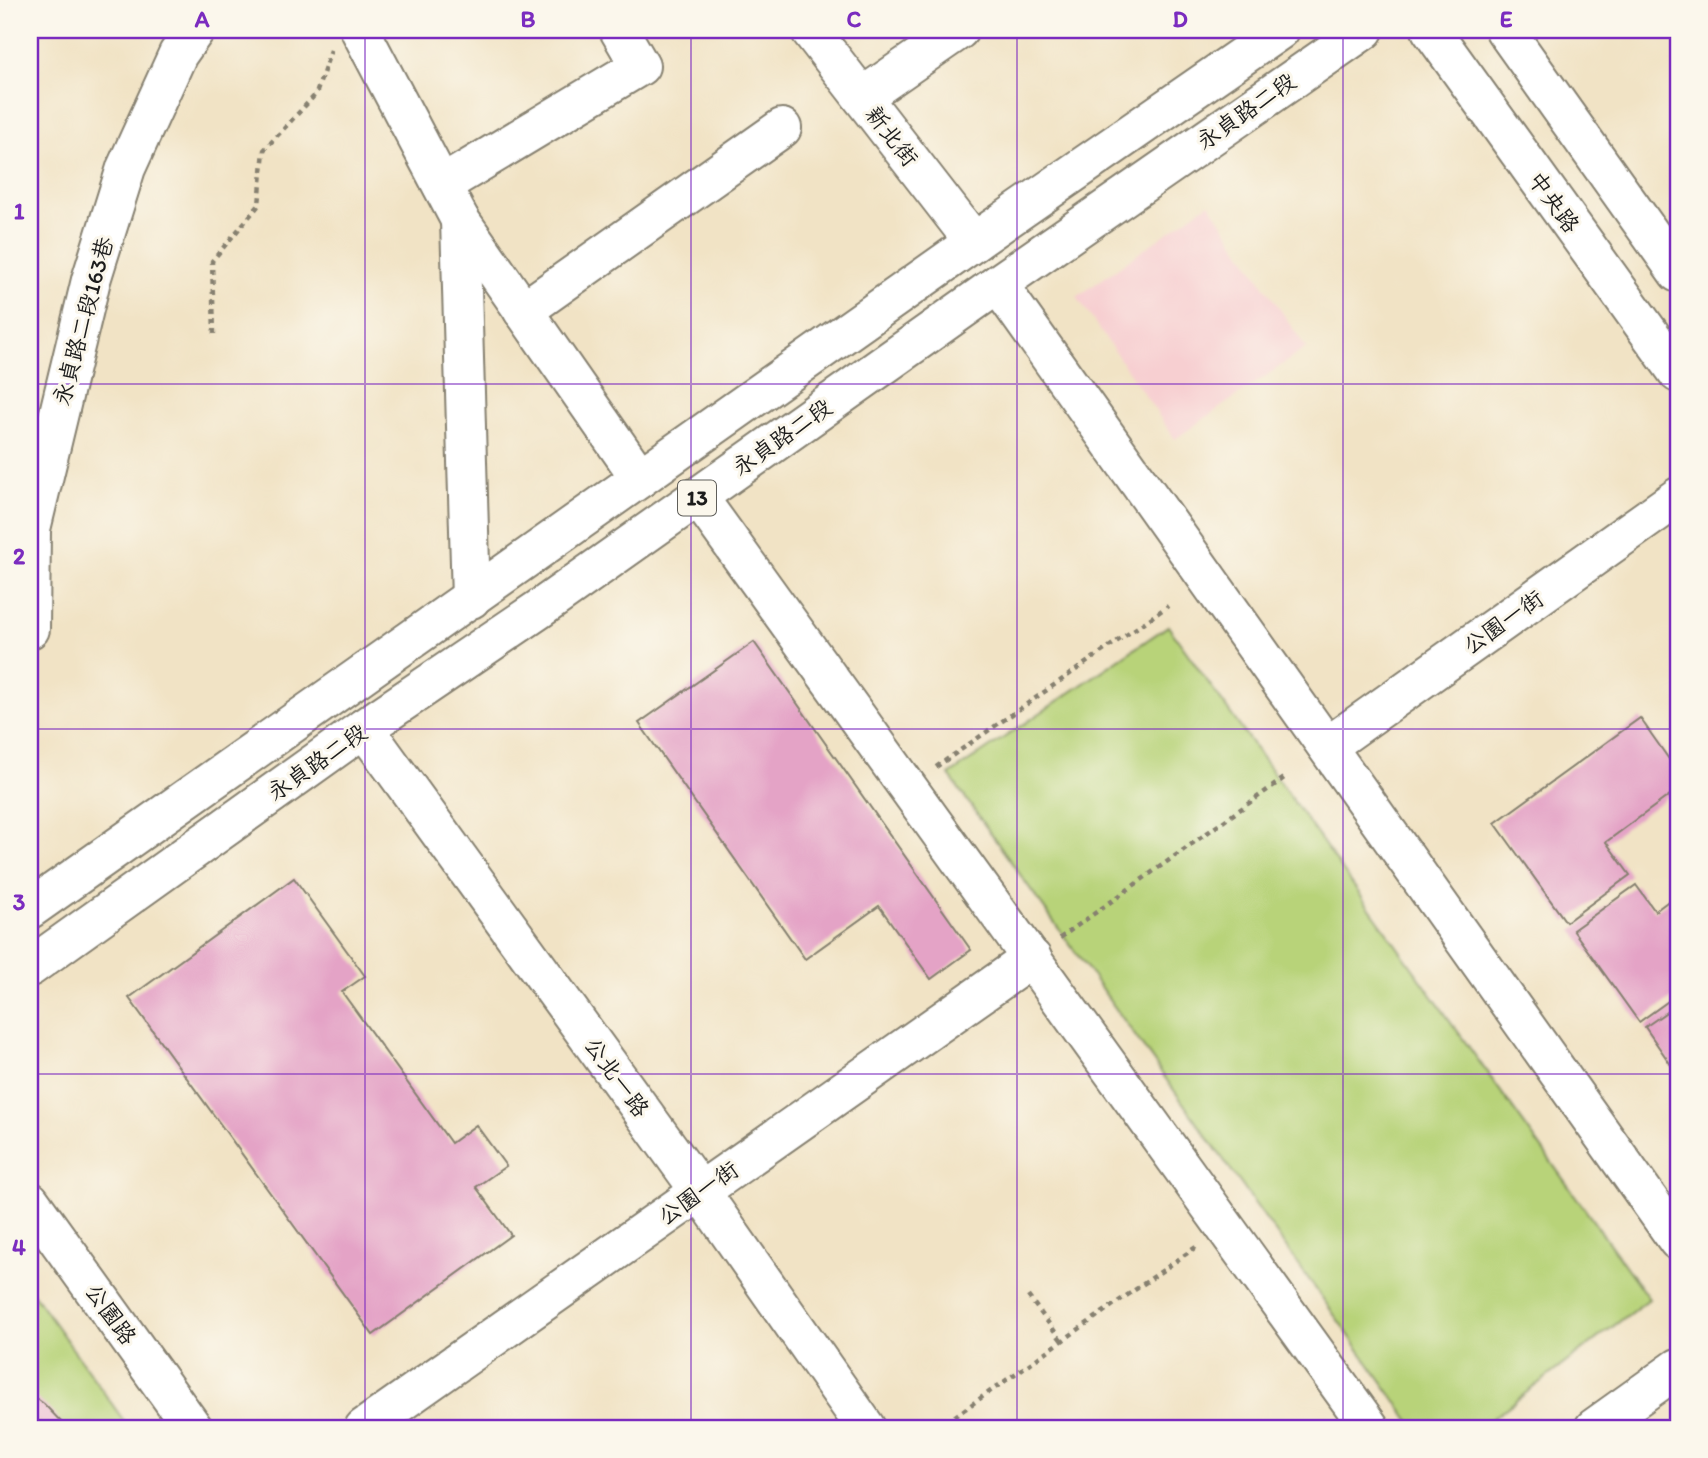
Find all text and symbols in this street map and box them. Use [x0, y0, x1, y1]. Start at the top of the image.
text: A [194, 5, 210, 33]
text: B [521, 5, 536, 33]
text: C [847, 5, 862, 33]
text: D [1172, 5, 1188, 33]
text: E [1500, 5, 1513, 33]
street label: 永貞路二段 [1191, 67, 1301, 155]
street label: 新北街 [860, 100, 924, 172]
street label: 中央路 [1522, 166, 1586, 238]
text: 1 [14, 197, 25, 225]
street label: 永貞路二段163巷 [47, 233, 119, 408]
street label: 永貞路二段 [727, 393, 837, 481]
road number: 13 [678, 480, 716, 516]
text: 2 [13, 542, 26, 570]
street label: 公園一街 [1457, 584, 1549, 660]
street label: 永貞路二段 [262, 718, 372, 806]
text: 3 [13, 888, 26, 916]
street label: 公北一路 [579, 1032, 655, 1122]
street label: 公園一街 [652, 1155, 744, 1231]
text: 4 [12, 1233, 26, 1261]
street label: 公園路 [79, 1278, 143, 1350]

